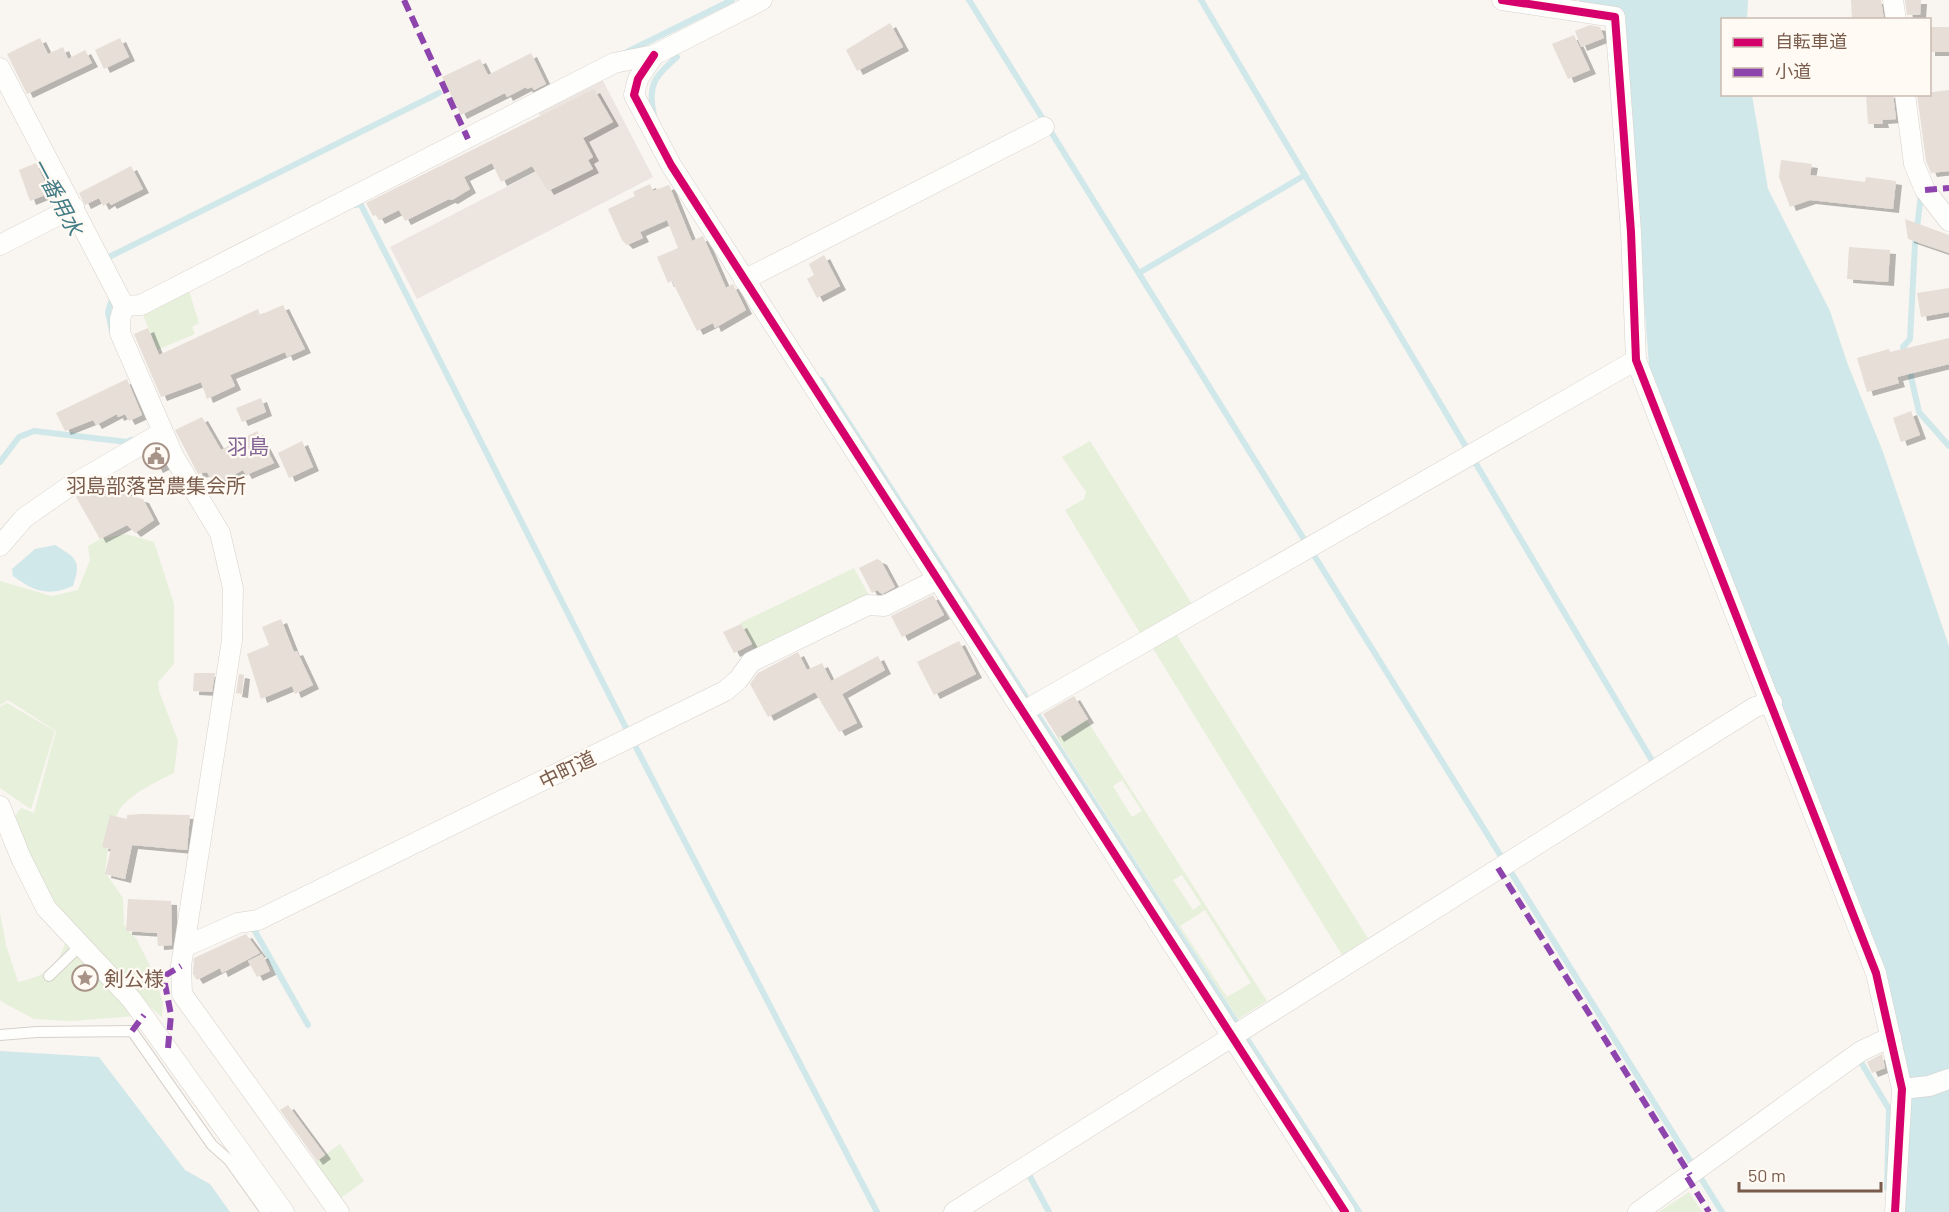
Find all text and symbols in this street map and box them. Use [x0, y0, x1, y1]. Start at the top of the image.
legend [1721, 18, 1931, 96]
text: 自転車道 [1775, 30, 1847, 52]
text: 小道 [1775, 60, 1811, 82]
water label: 一番用水 [27, 153, 90, 241]
district label: 羽島 [227, 433, 269, 458]
public building icon: 羽島部落営農集会所 [141, 441, 171, 471]
place label: 羽島部落営農集会所 [66, 473, 246, 497]
street label: 中町道 [535, 745, 599, 793]
place icon: 剣公様 [70, 963, 100, 993]
place label: 剣公様 [104, 966, 164, 990]
scale bar [1739, 1155, 1882, 1193]
text: 50 m [1748, 1164, 1786, 1186]

